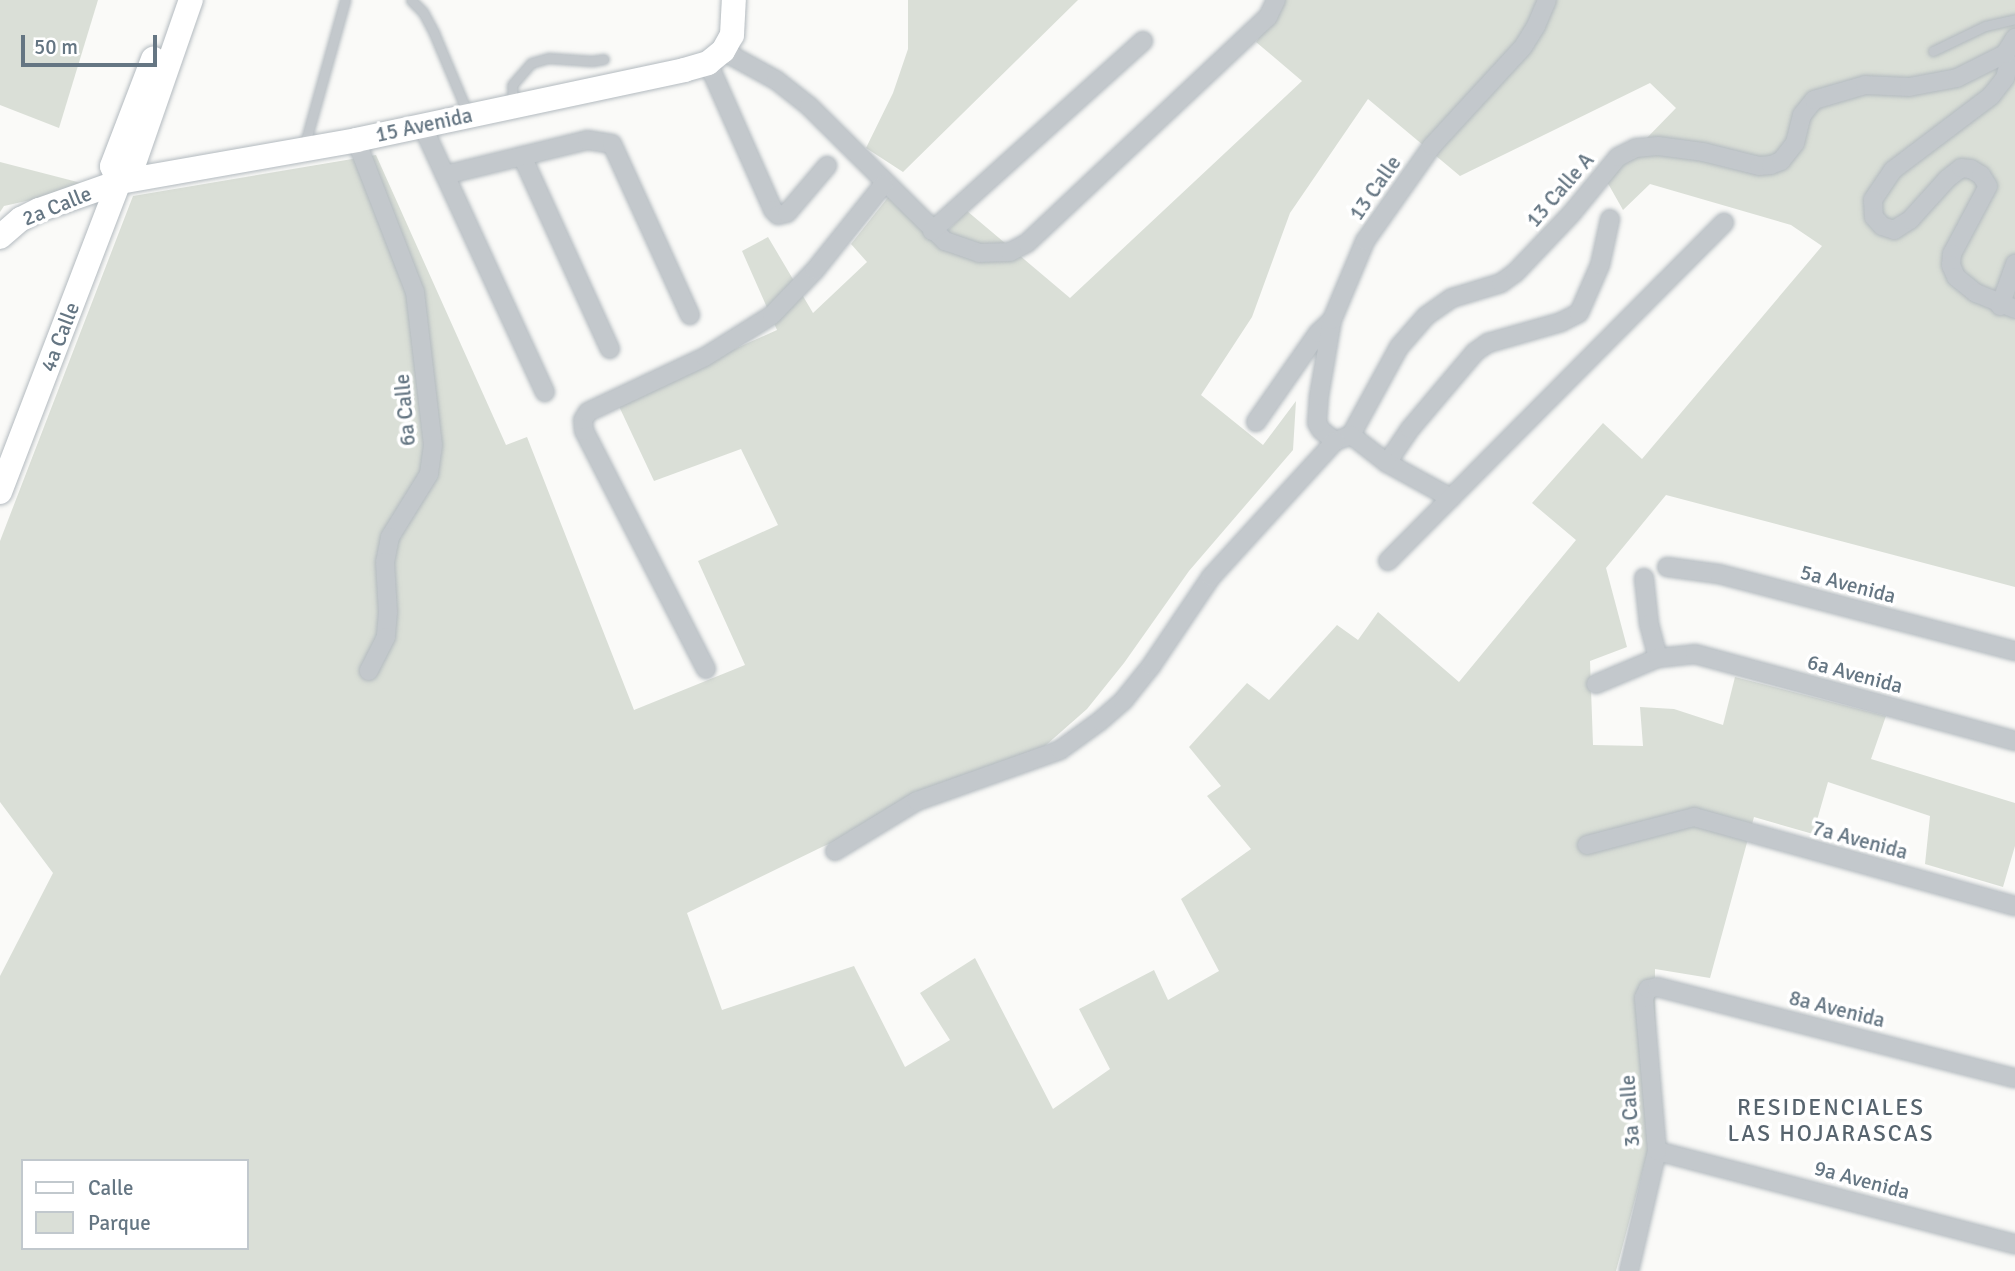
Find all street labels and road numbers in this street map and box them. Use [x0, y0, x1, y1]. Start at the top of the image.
street label: 15 Avenida [373, 102, 475, 148]
street label: 13 Calle A [1521, 148, 1599, 232]
street label: 13 Calle [1344, 151, 1406, 225]
street label: 2a Calle [19, 181, 95, 231]
street label: 4a Calle [35, 299, 85, 375]
street label: 6a Calle [389, 373, 421, 447]
street label: 5a Avenida [1797, 559, 1899, 609]
street label: 6a Avenida [1804, 649, 1906, 699]
street label: 7a Avenida [1809, 815, 1911, 865]
street label: 8a Avenida [1786, 985, 1888, 1033]
street label: 3a Calle [1615, 1074, 1645, 1148]
street label: 9a Avenida [1811, 1155, 1913, 1205]

